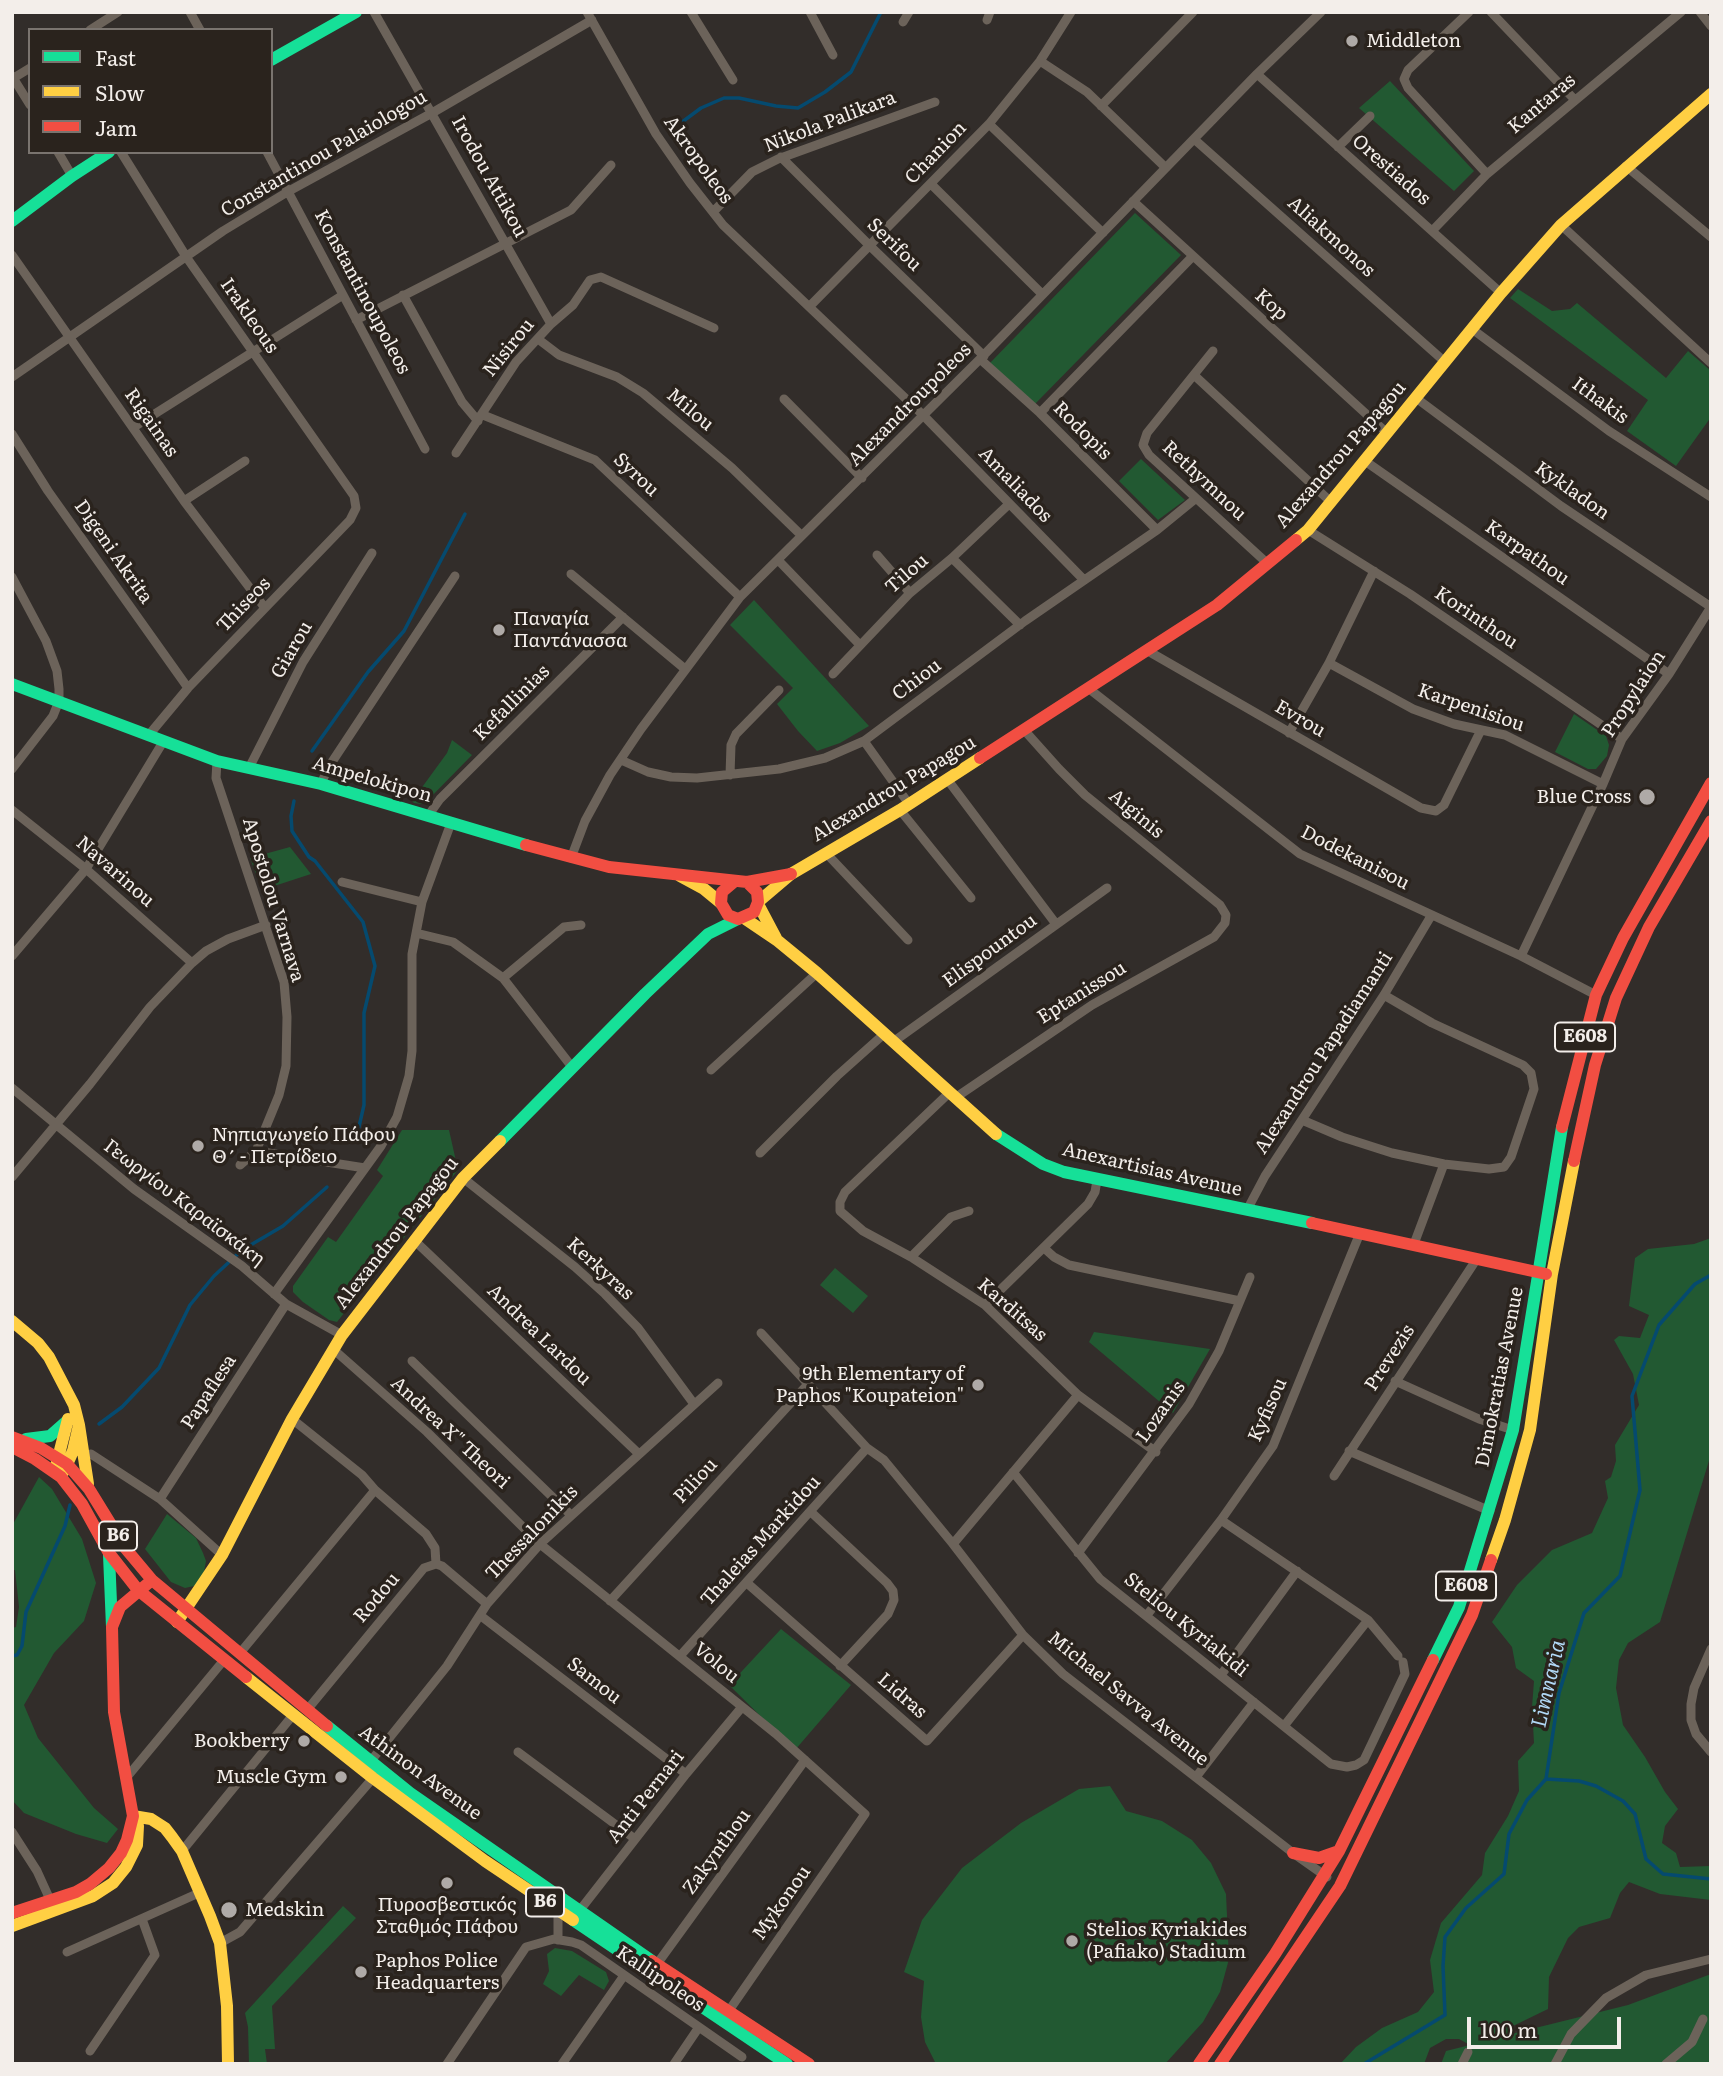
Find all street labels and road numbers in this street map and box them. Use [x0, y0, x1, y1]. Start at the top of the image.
street label: Kantaras [1504, 69, 1580, 139]
street label: Constantinou Palaiologou [217, 86, 431, 222]
street label: Nikola Palikara [761, 86, 899, 158]
street label: Irodou Attikou [446, 112, 532, 242]
street label: Akropoleos [658, 112, 738, 208]
street label: Chanion [901, 117, 971, 189]
street label: Orestiados [1347, 130, 1435, 210]
street label: Aliakmonos [1283, 192, 1379, 282]
street label: Konstantinoupoleos [309, 206, 415, 378]
street label: Serifou [862, 214, 926, 276]
street label: Irakleous [215, 274, 283, 358]
street label: Kop [1250, 284, 1292, 326]
street label: Nisirou [479, 314, 539, 382]
street label: Alexandroupoleos [844, 339, 976, 471]
street label: Ithakis [1567, 373, 1633, 429]
street label: Alexandrou Papagou [1271, 377, 1411, 533]
street label: Rigainas [119, 384, 183, 462]
street label: Milou [662, 384, 718, 436]
street label: Rodopis [1048, 397, 1116, 465]
street label: Rethymnou [1157, 436, 1251, 526]
street label: Amaliados [973, 443, 1057, 527]
street label: Syrou [609, 448, 663, 502]
street label: Kykladon [1530, 457, 1614, 525]
street label: Digeni Akrita [69, 496, 157, 608]
street label: Karpathou [1480, 516, 1574, 590]
street label: Tilou [881, 549, 933, 599]
street label: Thiseos [212, 573, 276, 637]
street label: Korinthou [1430, 582, 1522, 654]
street label: Giarou [266, 617, 318, 683]
street label: Propylaion [1597, 646, 1671, 742]
street label: Chiou [888, 654, 946, 706]
street label: Kefallinias [469, 660, 555, 746]
street label: Karpenisiou [1415, 679, 1527, 737]
street label: Evrou [1271, 695, 1329, 743]
street label: Alexandrou Papagou [808, 731, 980, 847]
street label: Ampelokipon [310, 752, 434, 808]
street label: Aiginis [1104, 784, 1168, 844]
street label: Apostolou Varnava [237, 815, 309, 985]
street label: Dodekanisou [1297, 821, 1413, 895]
street label: Navarinou [71, 832, 159, 912]
street label: Elispountou [938, 909, 1042, 993]
street label: Alexandrou Papadiamanti [1250, 948, 1398, 1158]
street label: Eptanissou [1033, 957, 1131, 1029]
road number: E608 [1555, 1022, 1615, 1052]
street label: Γεωργίου Καραϊσκάκη [99, 1135, 269, 1271]
street label: Anexartisias Avenue [1060, 1138, 1244, 1202]
street label: Alexandrou Papagou [330, 1152, 464, 1314]
street label: Kerkyras [562, 1233, 638, 1305]
street label: Karditsas [973, 1274, 1051, 1346]
street label: Andrea Lardou [482, 1280, 596, 1390]
street label: Dimokratias Avenue [1471, 1285, 1529, 1469]
street label: Prevezis [1360, 1321, 1420, 1395]
street label: Papaflesa [176, 1350, 242, 1434]
street label: Andrea X" Theori [386, 1372, 514, 1494]
street label: Kyfisou [1244, 1375, 1292, 1445]
street label: Lozanis [1132, 1377, 1190, 1447]
street label: Piliou [669, 1454, 723, 1508]
street label: Thaleias Markidou [696, 1471, 826, 1611]
street label: Thessalonikis [481, 1481, 583, 1585]
road number: B6 [99, 1521, 137, 1550]
street label: Rodou [349, 1568, 405, 1628]
street label: Steliou Kyriakidi [1119, 1568, 1253, 1682]
road number: E608 [1436, 1572, 1496, 1601]
street label: Michael Savva Avenue [1043, 1627, 1213, 1771]
street label: Volou [689, 1638, 743, 1688]
street label: Samou [562, 1653, 626, 1709]
street label: Lidras [873, 1669, 931, 1723]
street label: Athinon Avenue [354, 1721, 486, 1825]
street label: Anti Pernari [603, 1746, 689, 1848]
street label: Zakynthou [678, 1805, 756, 1899]
street label: Mykonou [748, 1861, 816, 1945]
road number: B6 [526, 1888, 564, 1916]
street label: Kallipoleos [612, 1941, 708, 2017]

